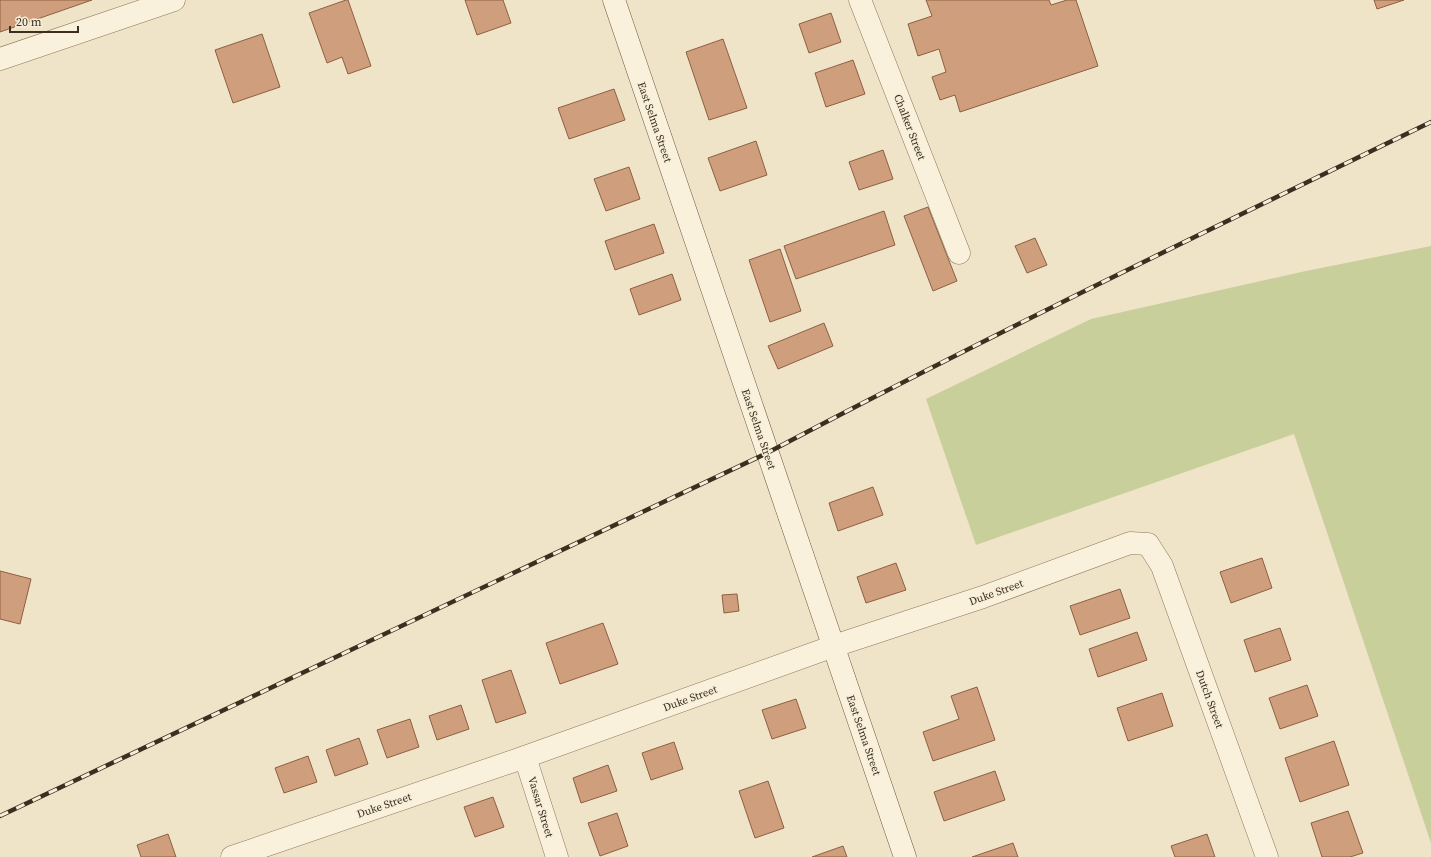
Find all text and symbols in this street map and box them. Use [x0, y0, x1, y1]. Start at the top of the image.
scale bar [10, 8, 78, 34]
text: 20 m [16, 14, 42, 30]
street label: East Selma Street [634, 80, 675, 165]
street label: Chalker Street [890, 92, 929, 163]
street label: East Selma Street [738, 387, 779, 472]
street label: Duke Street [967, 576, 1026, 609]
street label: Dutch Street [1192, 668, 1227, 731]
street label: Duke Street [661, 682, 720, 715]
street label: East Selma Street [843, 693, 884, 778]
street label: Vassar Street [524, 775, 557, 840]
street label: Duke Street [355, 789, 414, 822]

